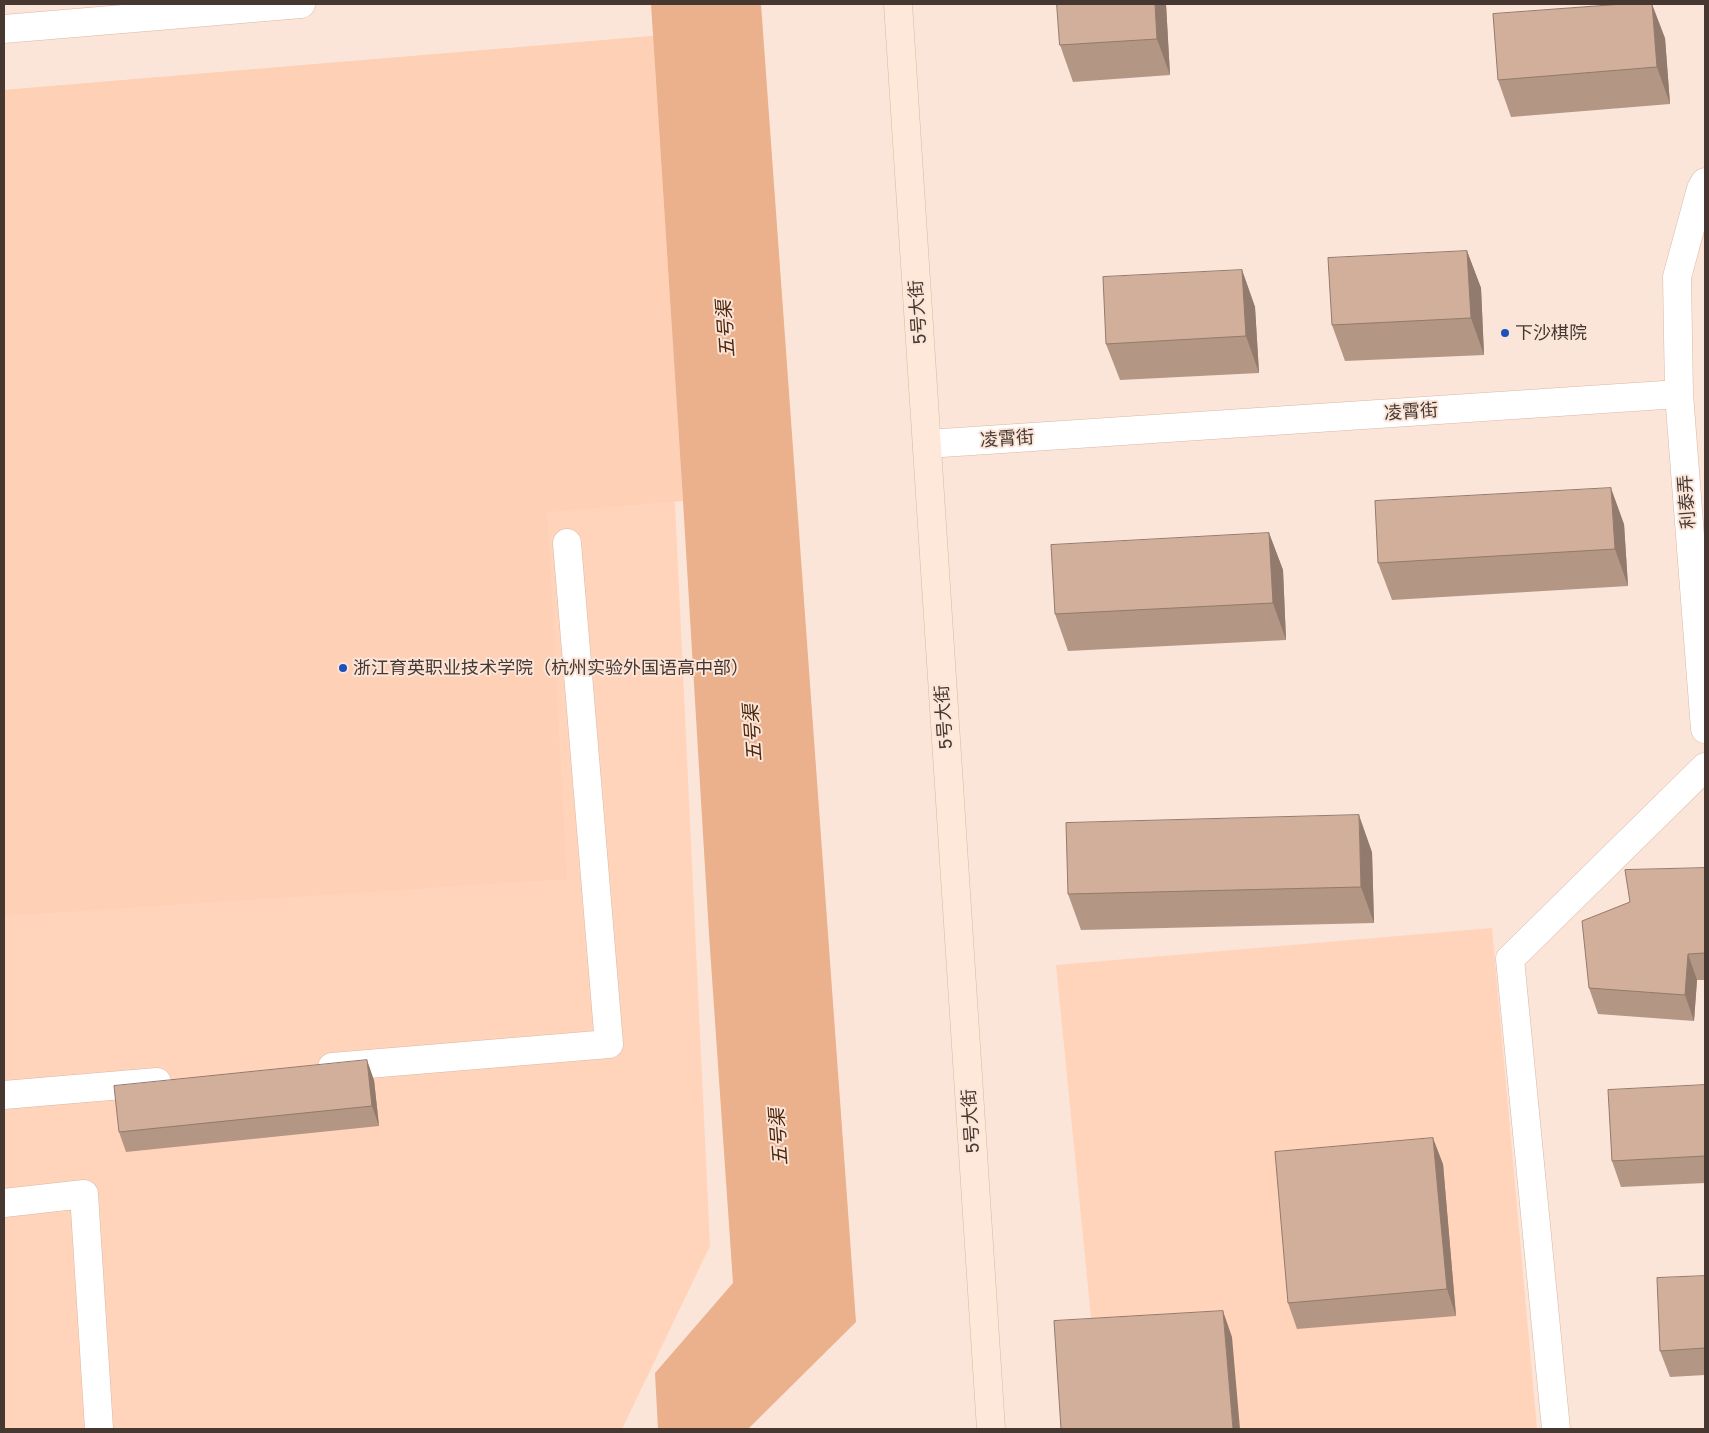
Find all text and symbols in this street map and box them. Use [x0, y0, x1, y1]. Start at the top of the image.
street label: 5号大街 [905, 279, 931, 345]
water label: 五号渠 [713, 300, 739, 358]
place label: 下沙棋院 [1515, 322, 1587, 344]
marker: 下沙棋院 [1499, 327, 1511, 339]
street label: 凌霄街 [1383, 399, 1439, 425]
street label: 凌霄街 [979, 426, 1035, 452]
street label: 利泰弄 [1674, 474, 1700, 530]
place label: 浙江育英职业技术学院（杭州实验外国语高中部） [353, 657, 749, 679]
marker: 浙江育英职业技术学院（杭州实验外国语高中部） [337, 662, 349, 674]
street label: 5号大街 [931, 684, 957, 750]
water label: 五号渠 [740, 704, 766, 762]
street label: 5号大街 [958, 1088, 984, 1154]
water label: 五号渠 [766, 1108, 792, 1166]

